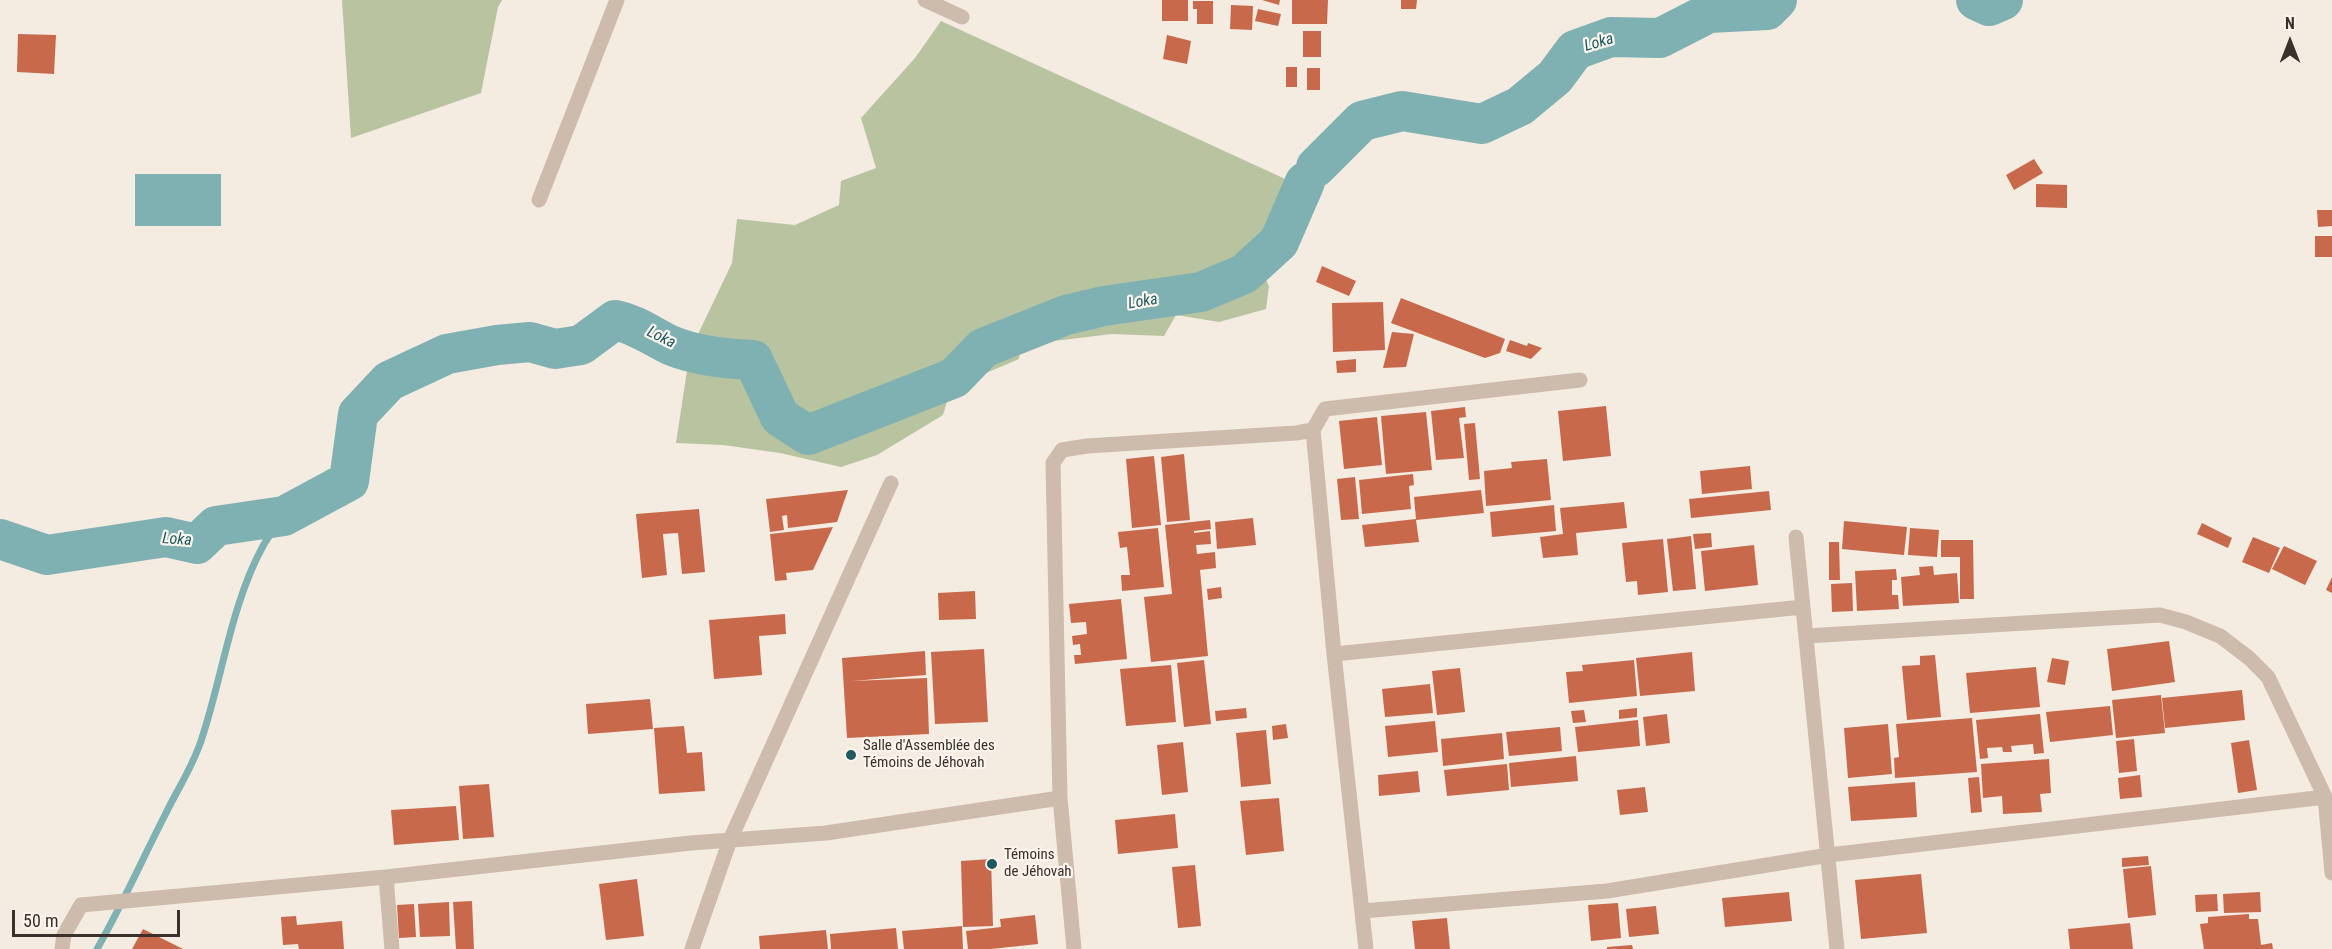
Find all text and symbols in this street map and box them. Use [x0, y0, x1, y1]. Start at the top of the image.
north arrow [2260, 12, 2320, 72]
text: N [2285, 14, 2295, 33]
water label: Loka [1582, 30, 1616, 56]
water label: Loka [1127, 290, 1159, 314]
water label: Loka [643, 323, 679, 353]
water label: Loka [162, 529, 192, 551]
place label: Salle d'Assemblée des Témoins de Jéhovah [863, 737, 995, 772]
marker: Salle d'Assemblée des Témoins de Jéhovah [844, 748, 858, 762]
place label: Témoins de Jéhovah [1004, 846, 1072, 881]
marker: Témoins de Jéhovah [985, 857, 999, 871]
scale bar [15, 898, 183, 936]
text: 50 m [23, 910, 58, 931]

